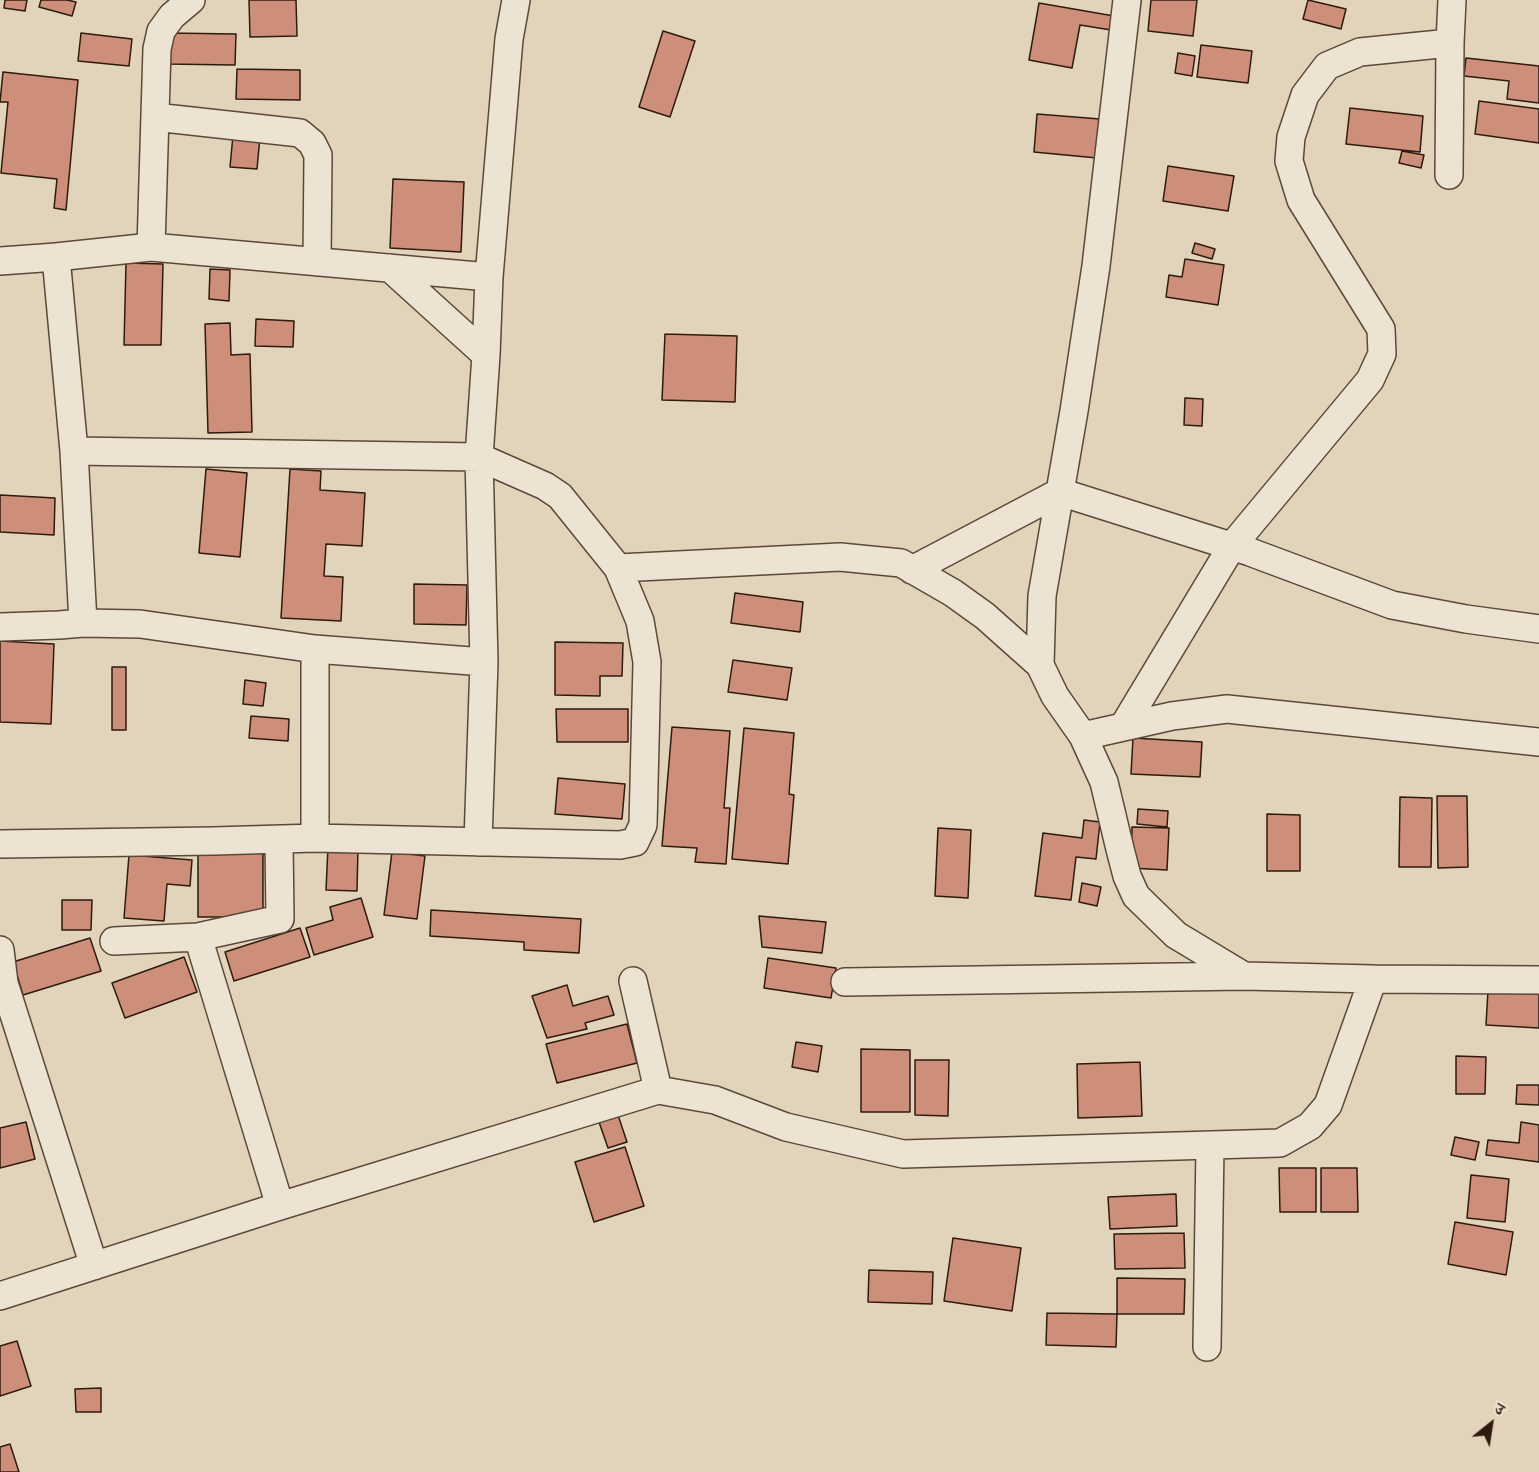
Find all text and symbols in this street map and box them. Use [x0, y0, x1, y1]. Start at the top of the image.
north arrow [1461, 1394, 1521, 1454]
text: उ [1491, 1398, 1509, 1419]

